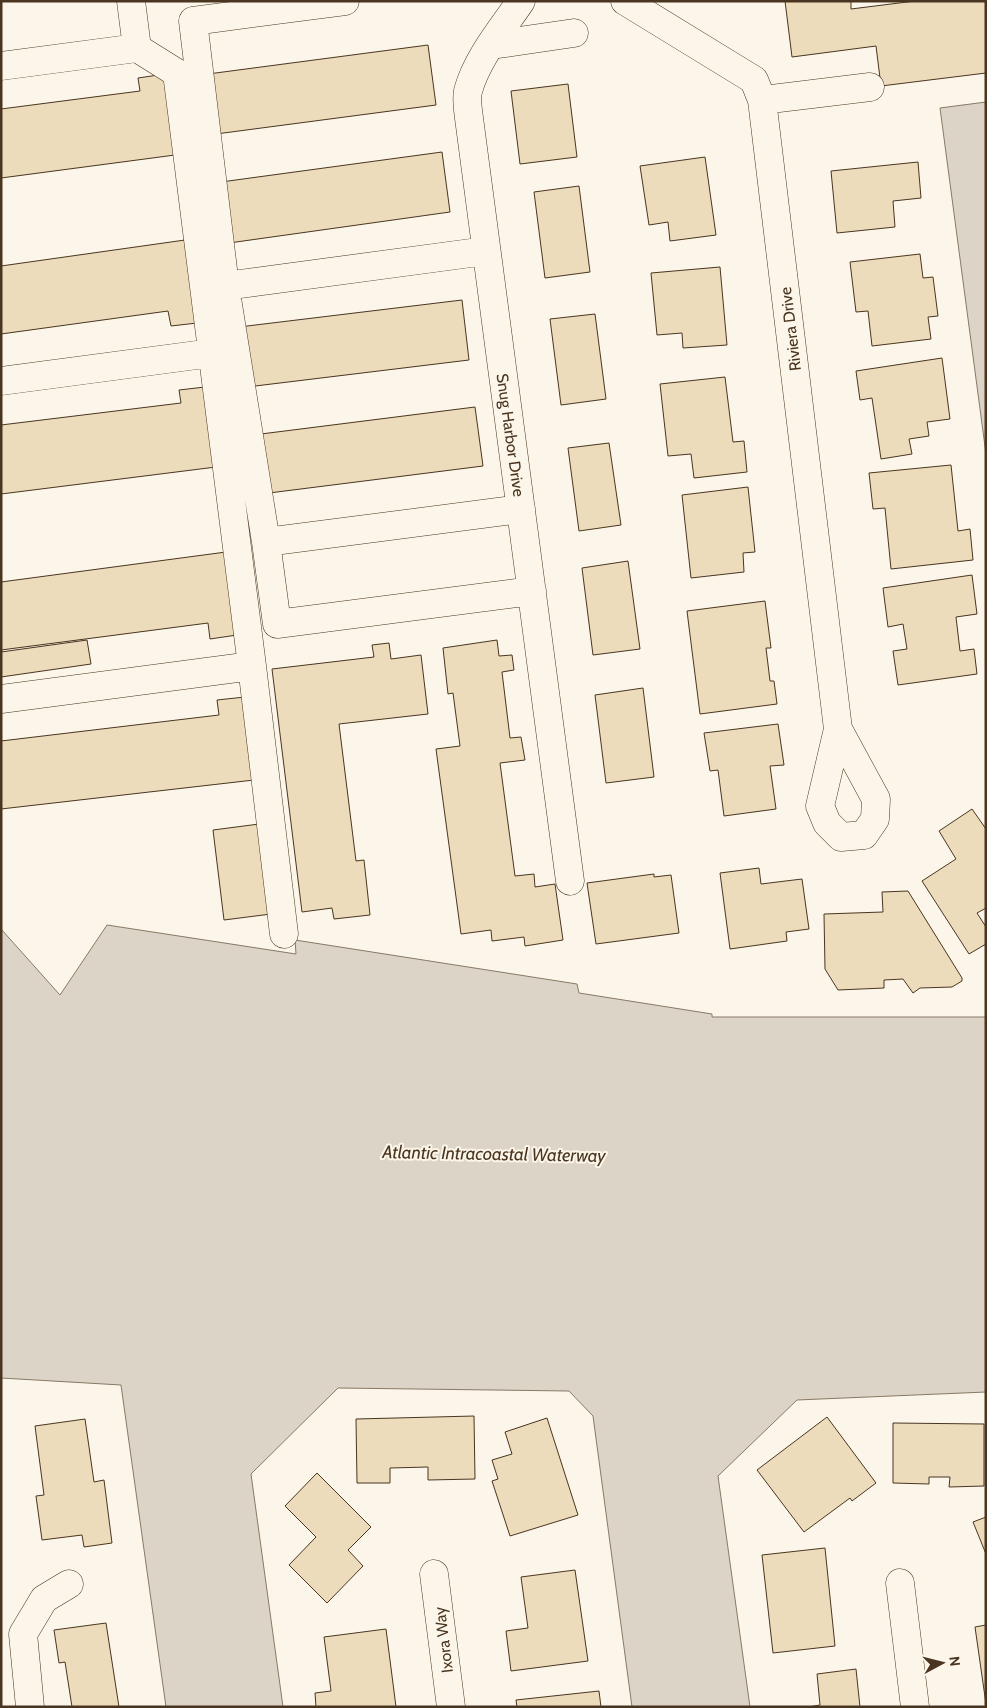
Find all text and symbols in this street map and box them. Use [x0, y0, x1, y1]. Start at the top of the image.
street label: Riviera Drive [776, 286, 805, 372]
street label: Snug Harbor Drive [492, 372, 529, 498]
water label: Atlantic Intracoastal Waterway [381, 1141, 607, 1167]
street label: Ixora Way [430, 1606, 457, 1674]
north arrow [917, 1638, 967, 1688]
text: N [945, 1655, 964, 1667]

